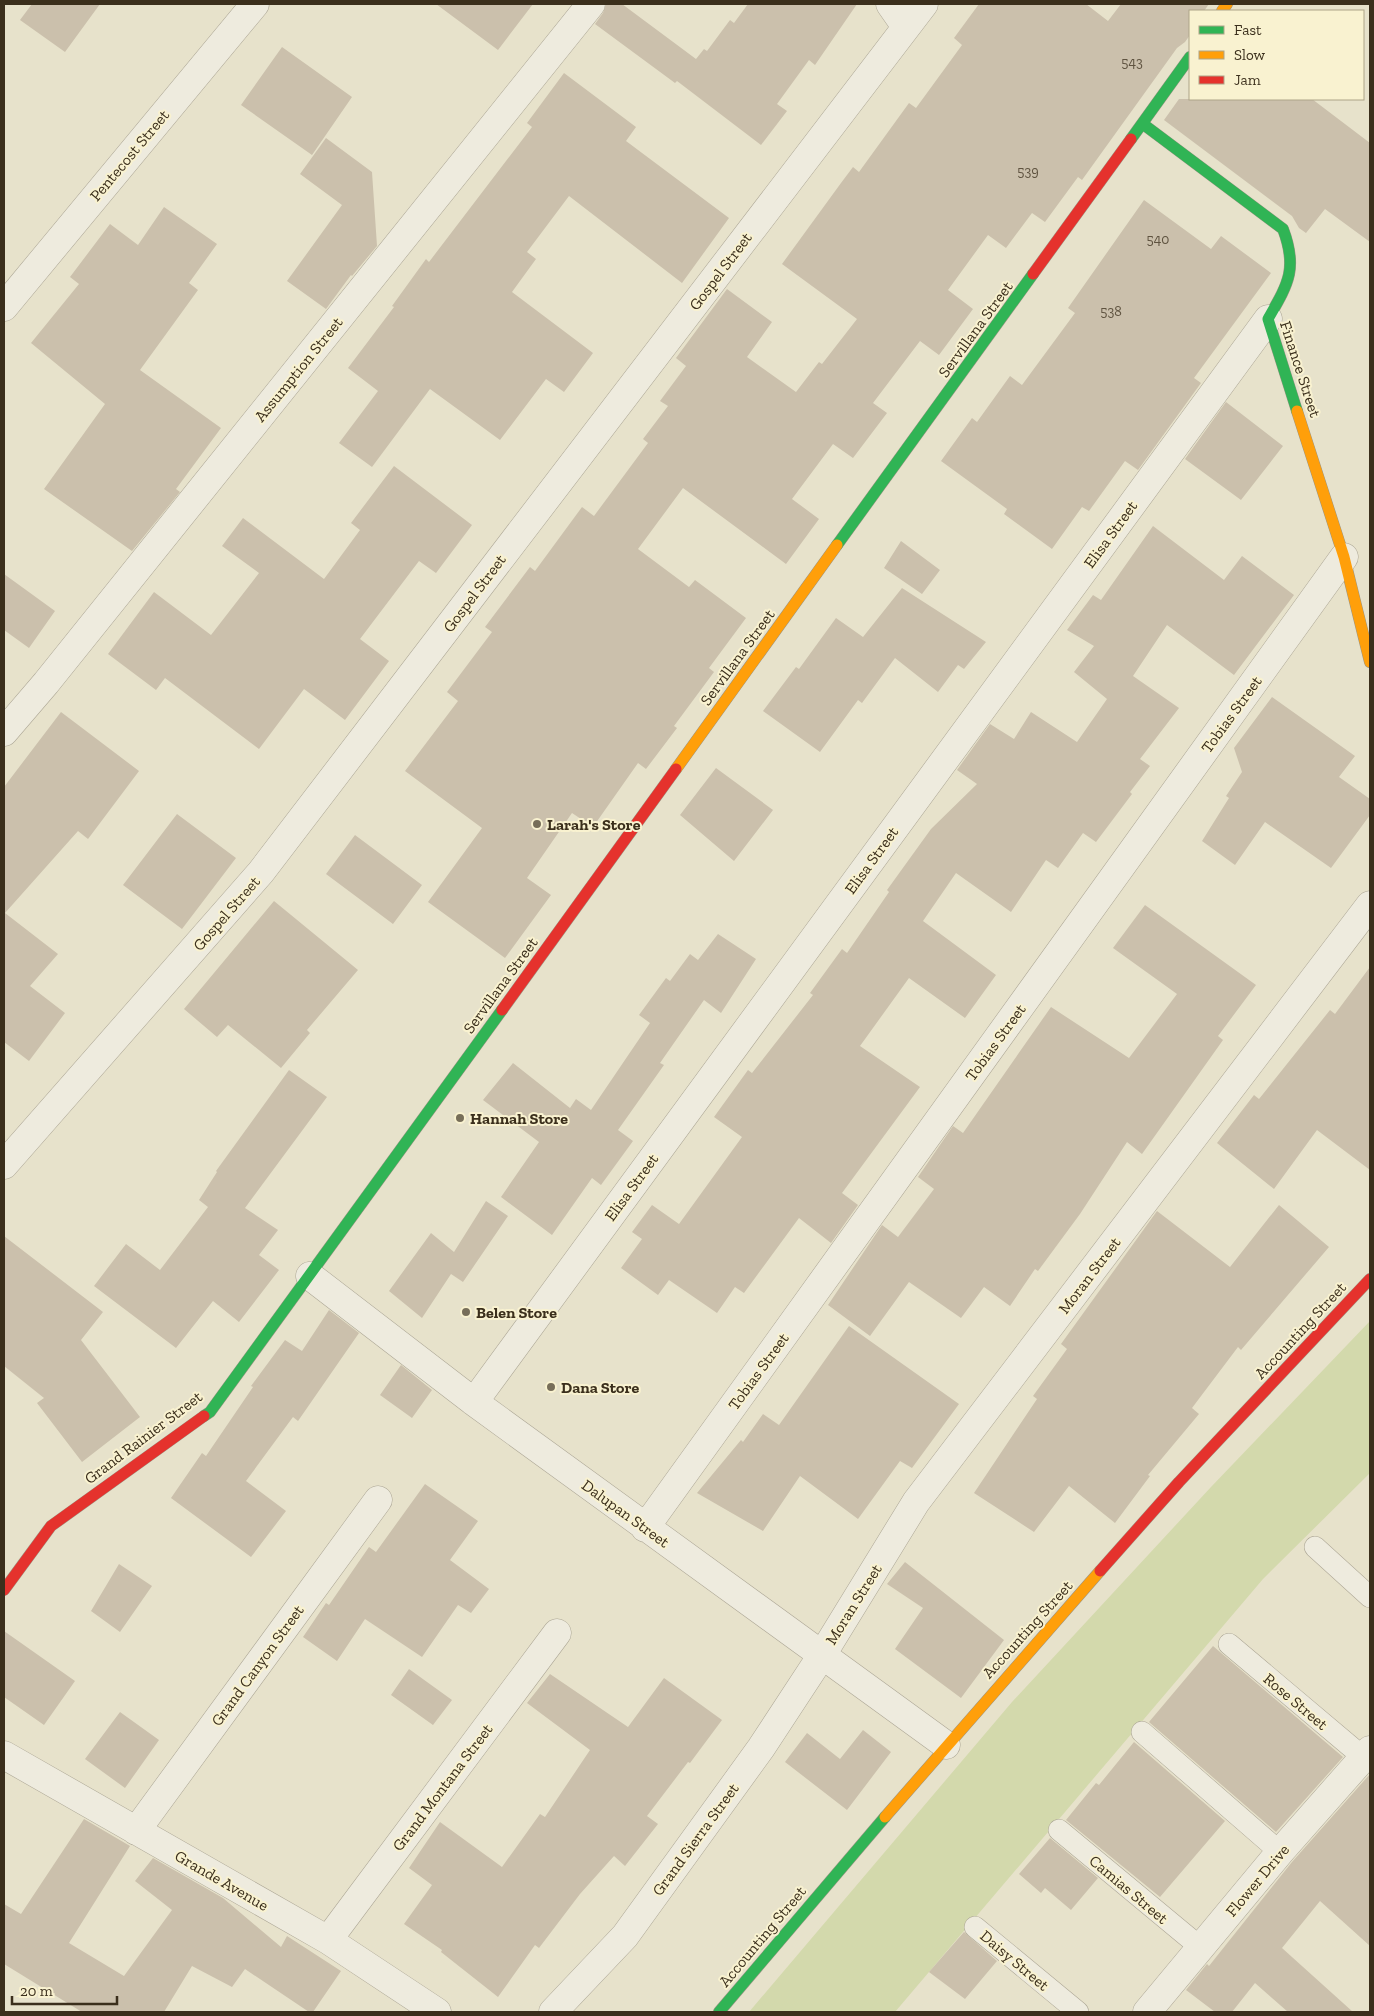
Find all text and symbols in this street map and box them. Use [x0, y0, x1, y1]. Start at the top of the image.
legend [1189, 10, 1364, 100]
text: Fast [1234, 21, 1262, 39]
text: Slow [1234, 46, 1266, 64]
house number: 543 [1121, 54, 1143, 71]
text: Jam [1234, 71, 1261, 89]
street label: Pentecost Street [86, 106, 173, 205]
house number: 539 [1017, 163, 1039, 180]
street label: Gospel Street [685, 229, 756, 314]
house number: 540 [1147, 231, 1169, 248]
street label: Servillana Street [934, 277, 1017, 381]
house number: 538 [1100, 303, 1122, 320]
street label: Assumption Street [250, 313, 347, 426]
street label: Finance Street [1276, 319, 1325, 420]
street label: Elisa Street [1080, 497, 1141, 572]
street label: Gospel Street [439, 551, 510, 636]
street label: Servillana Street [696, 605, 779, 709]
street label: Tobias Street [1197, 672, 1266, 757]
place label: Larah's Store [547, 815, 641, 834]
marker: Larah's Store [531, 818, 543, 830]
street label: Elisa Street [841, 823, 902, 898]
street label: Gospel Street [189, 872, 264, 955]
street label: Servillana Street [459, 933, 542, 1037]
street label: Tobias Street [961, 1000, 1030, 1085]
place label: Hannah Store [470, 1109, 568, 1128]
marker: Hannah Store [454, 1112, 466, 1124]
street label: Elisa Street [601, 1150, 662, 1225]
street label: Moran Street [1054, 1233, 1125, 1318]
street label: Accounting Street [1251, 1278, 1350, 1383]
place label: Belen Store [476, 1303, 557, 1322]
marker: Belen Store [460, 1306, 472, 1318]
street label: Tobias Street [724, 1329, 793, 1414]
place label: Dana Store [561, 1378, 640, 1397]
marker: Dana Store [545, 1381, 557, 1393]
street label: Grand Rainier Street [81, 1387, 206, 1488]
street label: Dalupan Street [578, 1475, 673, 1552]
street label: Moran Street [821, 1560, 886, 1648]
street label: Accounting Street [978, 1576, 1076, 1682]
street label: Grand Canyon Street [207, 1601, 308, 1730]
street label: Rose Street [1260, 1669, 1332, 1734]
street label: Grand Montana Street [388, 1720, 497, 1855]
street label: Grand Sierra Street [648, 1779, 743, 1899]
street label: Flower Drive [1222, 1840, 1293, 1920]
street label: Grande Avenue [172, 1846, 272, 1915]
street label: Camias Street [1085, 1851, 1172, 1928]
street label: Accounting Street [715, 1882, 810, 1990]
street label: Daisy Street [976, 1926, 1053, 1995]
scale bar [12, 1974, 118, 2006]
text: 20 m [20, 1982, 53, 2000]

